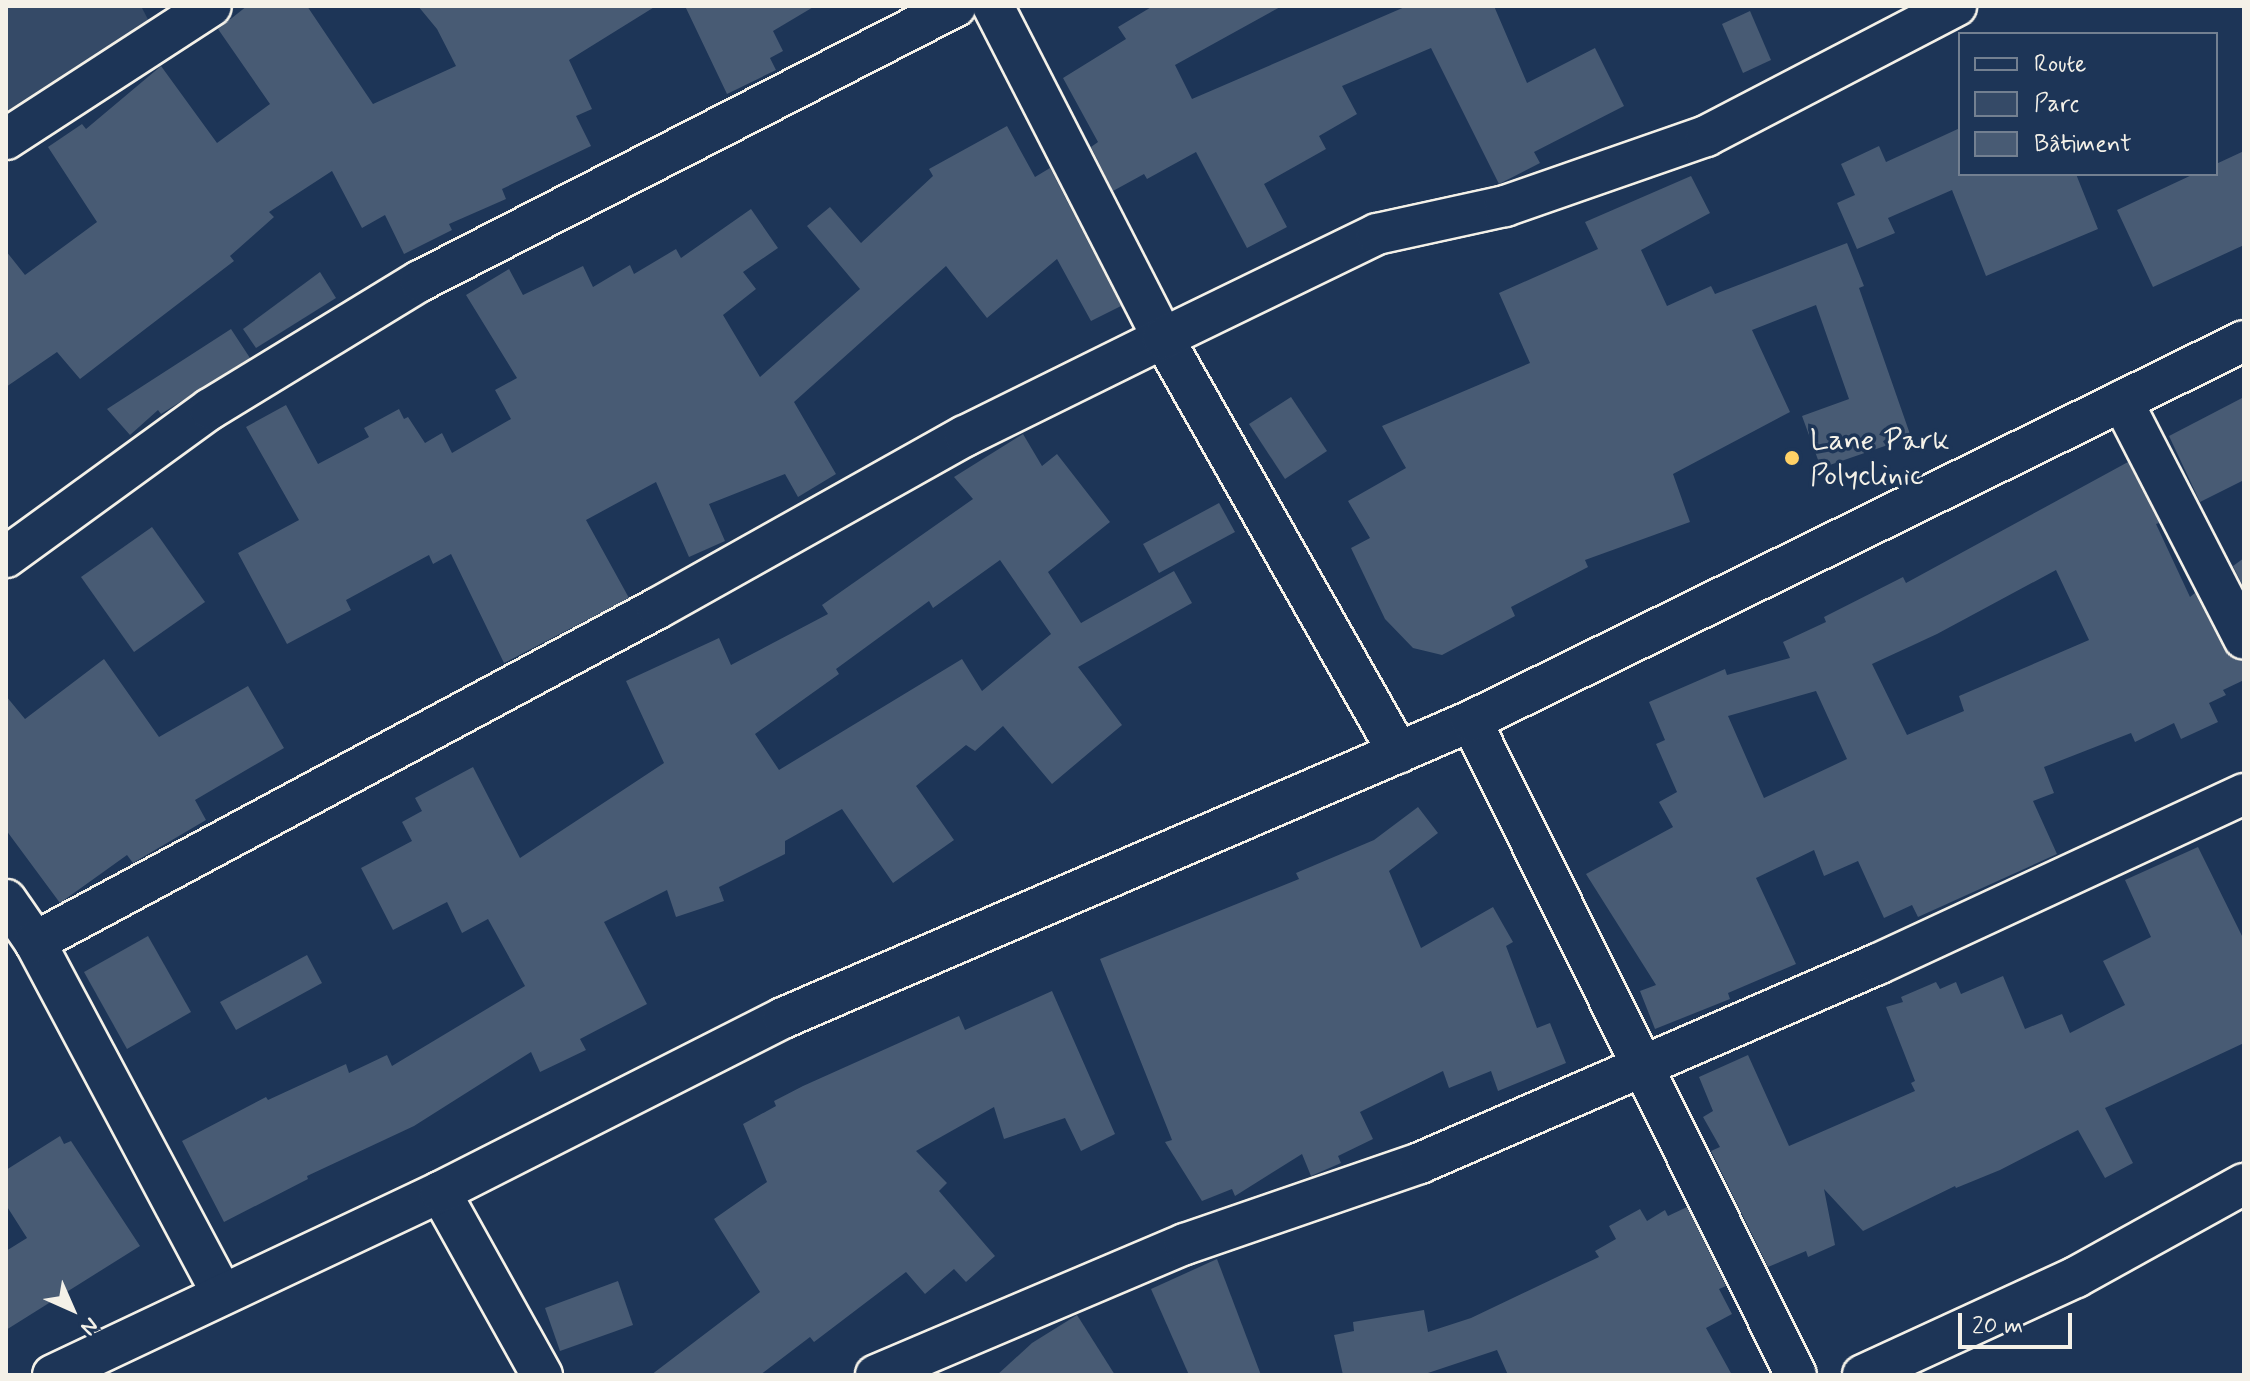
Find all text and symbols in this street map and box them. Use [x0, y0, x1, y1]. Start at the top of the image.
legend [1958, 32, 2218, 176]
text: Route [2034, 49, 2086, 80]
text: Parc [2034, 89, 2079, 120]
text: Bâtiment [2034, 129, 2132, 160]
place label: Lane Park Polyclinic [1810, 423, 1942, 494]
marker: Lane Park Polyclinic [1781, 447, 1803, 469]
north arrow [32, 1269, 112, 1349]
scale bar [1962, 1297, 2076, 1347]
text: N [74, 1311, 104, 1341]
text: 20 m [1972, 1311, 2023, 1342]

